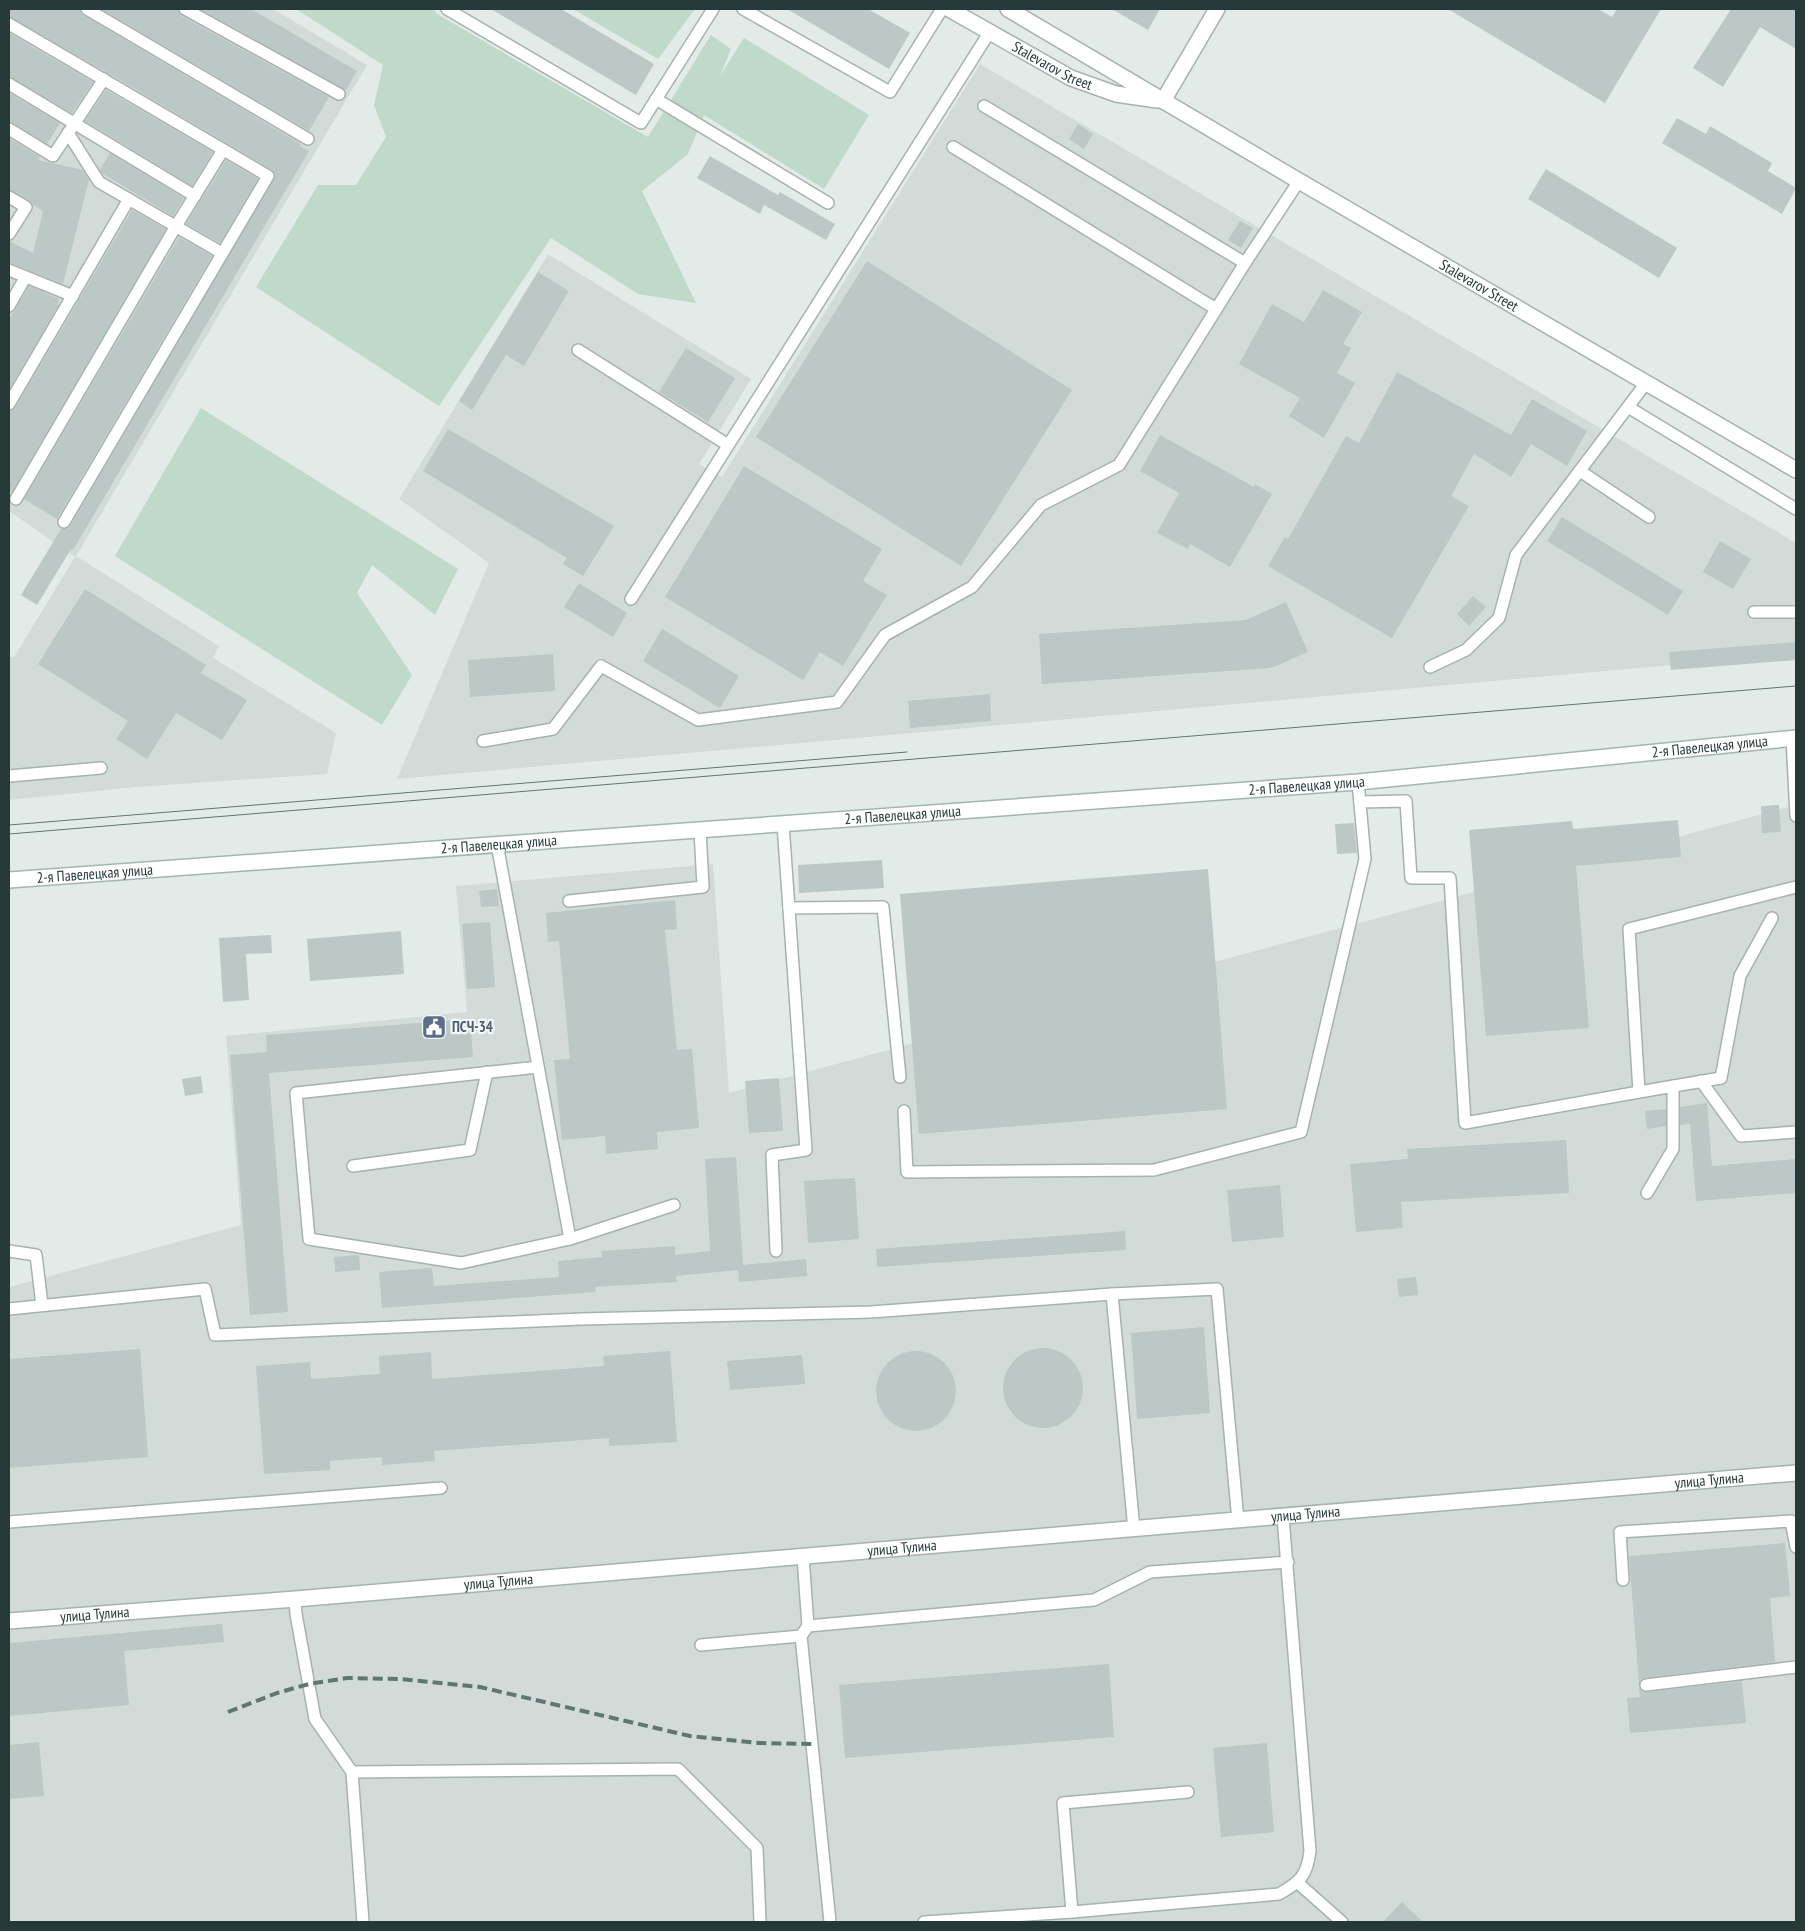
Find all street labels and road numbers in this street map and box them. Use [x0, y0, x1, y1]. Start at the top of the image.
street label: Stalevarov Street [1009, 37, 1095, 94]
street label: Stalevarov Street [1436, 255, 1522, 315]
street label: 2-я Павелецкая улица [1651, 731, 1769, 761]
street label: 2-я Павелецкая улица [1248, 771, 1366, 799]
street label: 2-я Павелецкая улица [844, 801, 961, 828]
street label: 2-я Павелецкая улица [440, 830, 557, 858]
street label: 2-я Павелецкая улица [36, 860, 154, 887]
street label: улица Тулина [1674, 1467, 1745, 1492]
street label: улица Тулина [1270, 1501, 1341, 1526]
street label: улица Тулина [867, 1535, 937, 1560]
street label: улица Тулина [463, 1569, 534, 1594]
street label: улица Тулина [59, 1602, 130, 1626]

